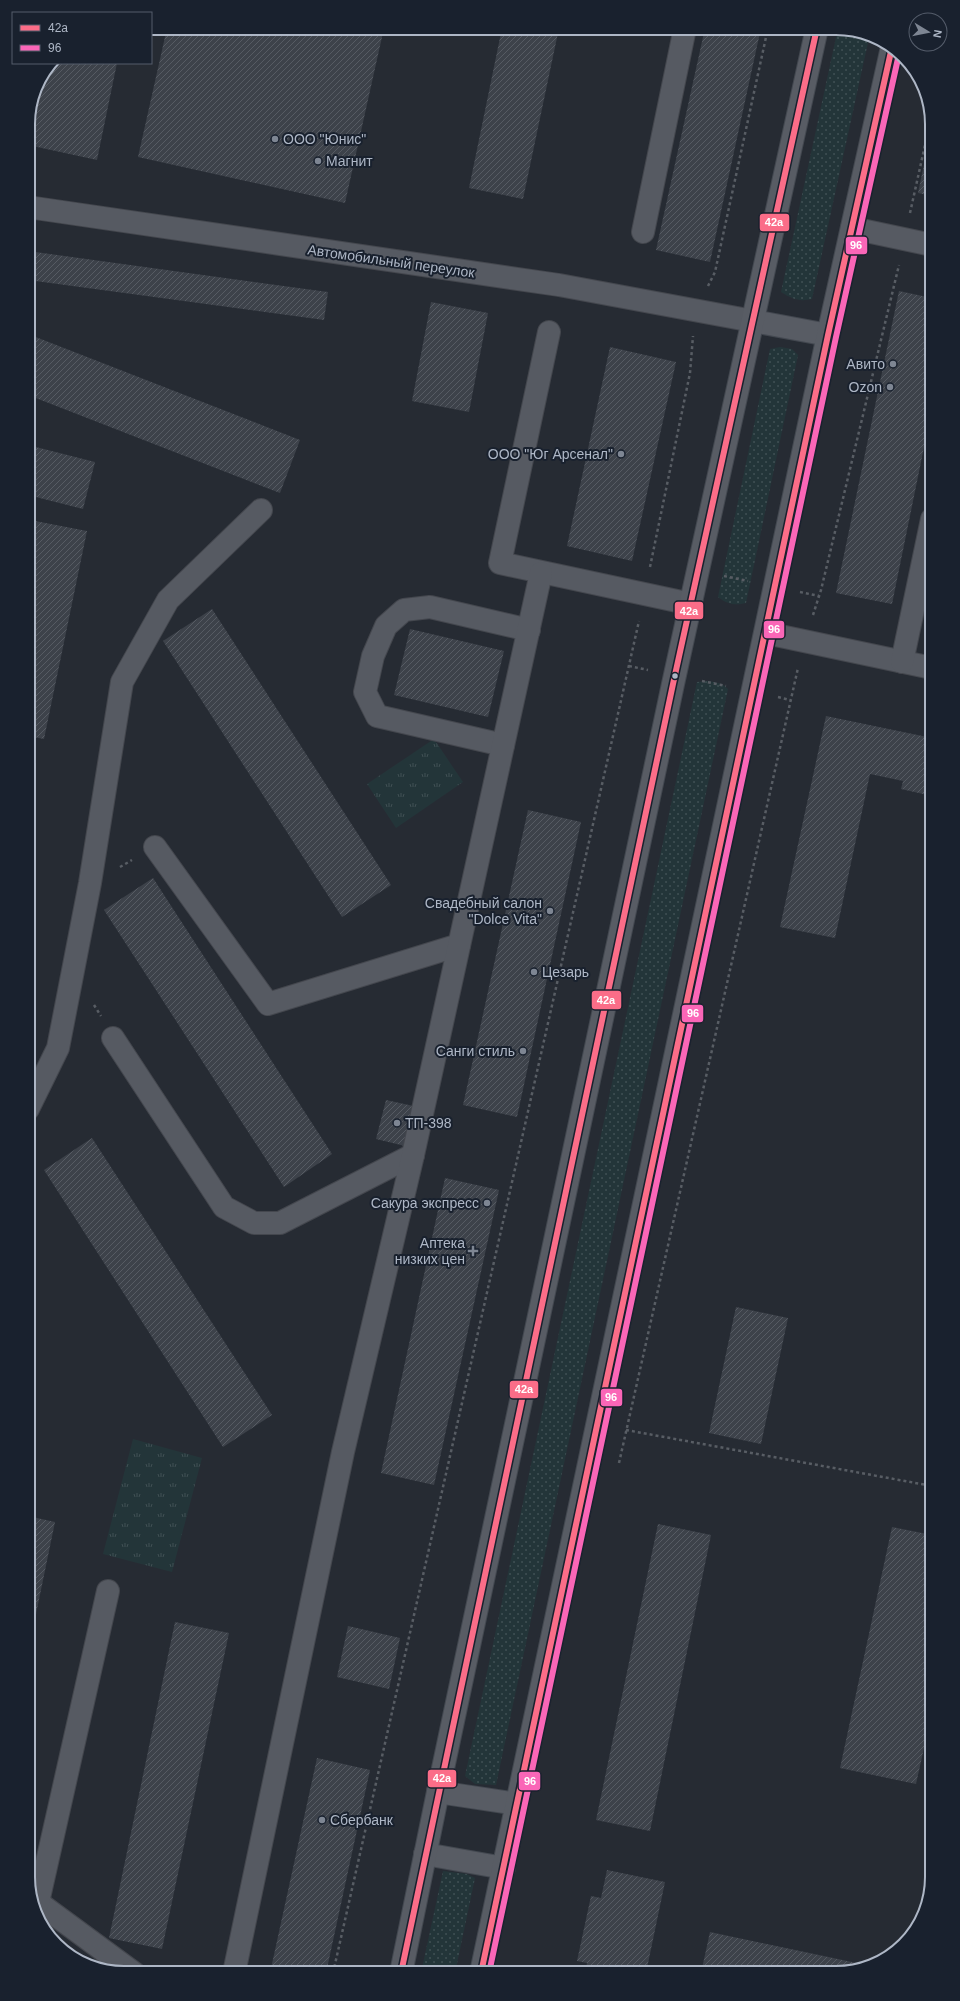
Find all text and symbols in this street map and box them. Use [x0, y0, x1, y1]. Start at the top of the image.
legend [12, 12, 152, 64]
north arrow [908, 12, 948, 52]
text: 42a [48, 21, 68, 35]
text: N [931, 29, 944, 39]
text: 96 [48, 41, 62, 55]
place label: ООО "Юнис" [283, 131, 366, 147]
marker: ООО "Юнис" [270, 134, 280, 144]
place label: Магнит [326, 153, 373, 169]
marker: Магнит [313, 156, 323, 166]
line badge: 42a [759, 213, 790, 232]
text: 42a [765, 216, 784, 228]
line badge: 96 [845, 236, 868, 255]
text: 96 [850, 239, 862, 251]
street label: Автомобильный переулок [306, 241, 476, 281]
place label: Авито [846, 356, 885, 372]
marker: Авито [888, 359, 898, 369]
place label: Ozon [849, 379, 882, 395]
marker: Ozon [885, 382, 895, 392]
place label: ООО "Юг Арсенал" [488, 446, 613, 462]
marker: ООО "Юг Арсенал" [616, 449, 626, 459]
line badge: 42a [674, 601, 704, 620]
text: 42a [680, 605, 699, 617]
line badge: 96 [763, 620, 785, 639]
text: 96 [768, 623, 780, 635]
unlabelled marker [670, 671, 680, 681]
place label: Свадебный салон "Dolce Vita" [425, 895, 542, 927]
marker: Свадебный салон "Dolce Vita" [545, 906, 555, 916]
place label: Цезарь [542, 964, 589, 980]
marker: Цезарь [529, 967, 539, 977]
line badge: 42a [591, 990, 622, 1010]
text: 42a [597, 994, 616, 1006]
line badge: 96 [681, 1004, 704, 1023]
text: 96 [687, 1007, 699, 1019]
place label: Санги стиль [436, 1043, 515, 1059]
marker: Санги стиль [518, 1046, 528, 1056]
place label: ТП-398 [405, 1115, 452, 1131]
marker: ТП-398 [392, 1118, 402, 1128]
place label: Сакура экспресс [371, 1195, 479, 1211]
marker: Сакура экспресс [482, 1198, 492, 1208]
place label: Аптека низких цен [395, 1235, 465, 1267]
marker: Аптека низких цен [468, 1246, 478, 1256]
line badge: 42a [509, 1380, 539, 1399]
text: 42a [515, 1383, 534, 1395]
line badge: 96 [600, 1388, 623, 1407]
text: 96 [605, 1391, 617, 1403]
line badge: 42a [427, 1769, 457, 1788]
line badge: 96 [518, 1771, 541, 1791]
text: 42a [433, 1772, 452, 1784]
text: 96 [524, 1775, 536, 1787]
place label: Сбербанк [330, 1812, 394, 1828]
marker: Сбербанк [317, 1815, 327, 1825]

